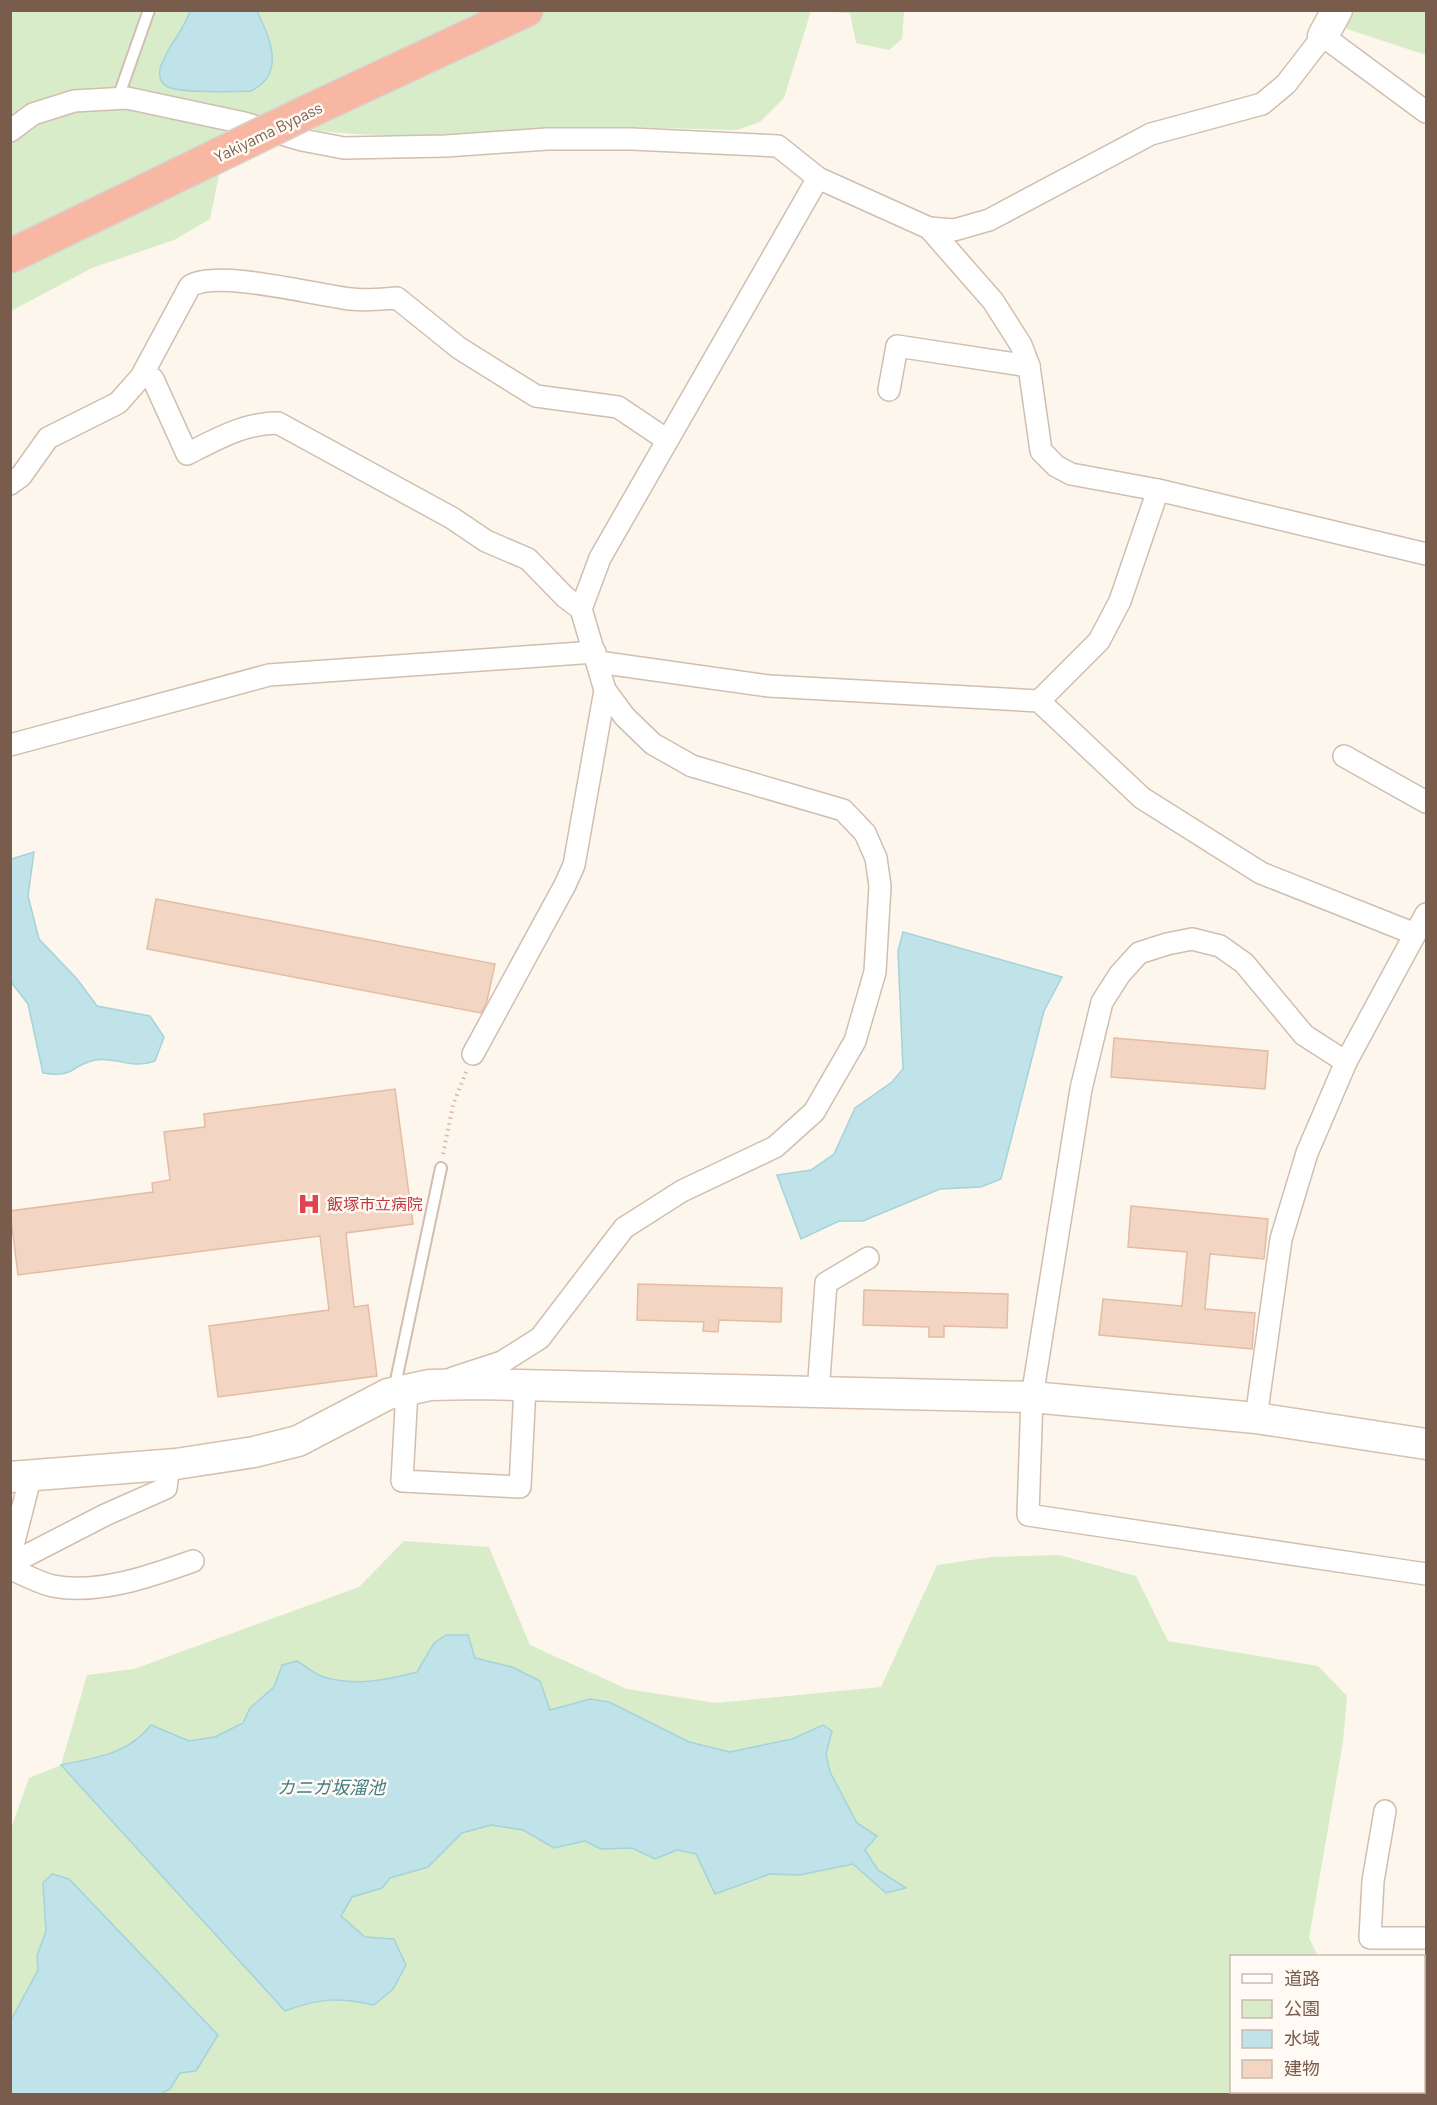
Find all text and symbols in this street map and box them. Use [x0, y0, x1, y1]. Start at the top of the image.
street label: Yakiyama Bypass [211, 97, 325, 166]
hospital icon: 飯塚市立病院 [296, 1191, 322, 1217]
place label: 飯塚市立病院 [327, 1194, 423, 1213]
water label: カニガ坂溜池 [277, 1776, 387, 1798]
legend [1230, 1955, 1425, 2093]
text: 道路 [1284, 1967, 1320, 1989]
text: 公園 [1284, 1997, 1320, 2019]
text: 水域 [1284, 2027, 1320, 2049]
text: 建物 [1284, 2057, 1320, 2079]

